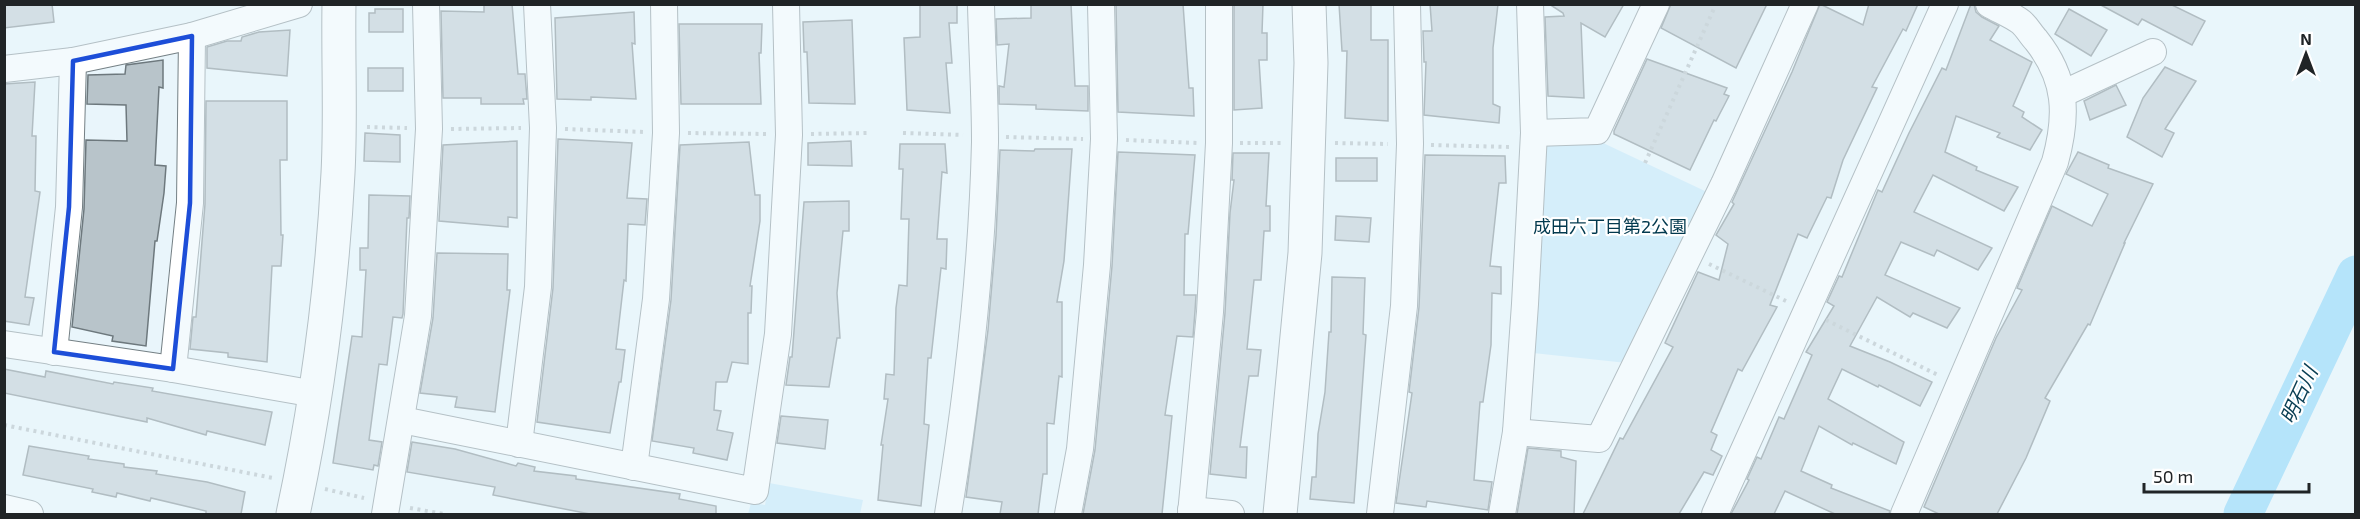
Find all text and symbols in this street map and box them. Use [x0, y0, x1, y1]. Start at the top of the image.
north arrow [2276, 24, 2336, 84]
text: N [2300, 29, 2312, 48]
park label: 成田六丁目第2公園 [1533, 215, 1687, 237]
water label: 明石川 [2275, 361, 2322, 427]
scale bar [2144, 456, 2309, 494]
text: 50 m [2153, 465, 2193, 487]

